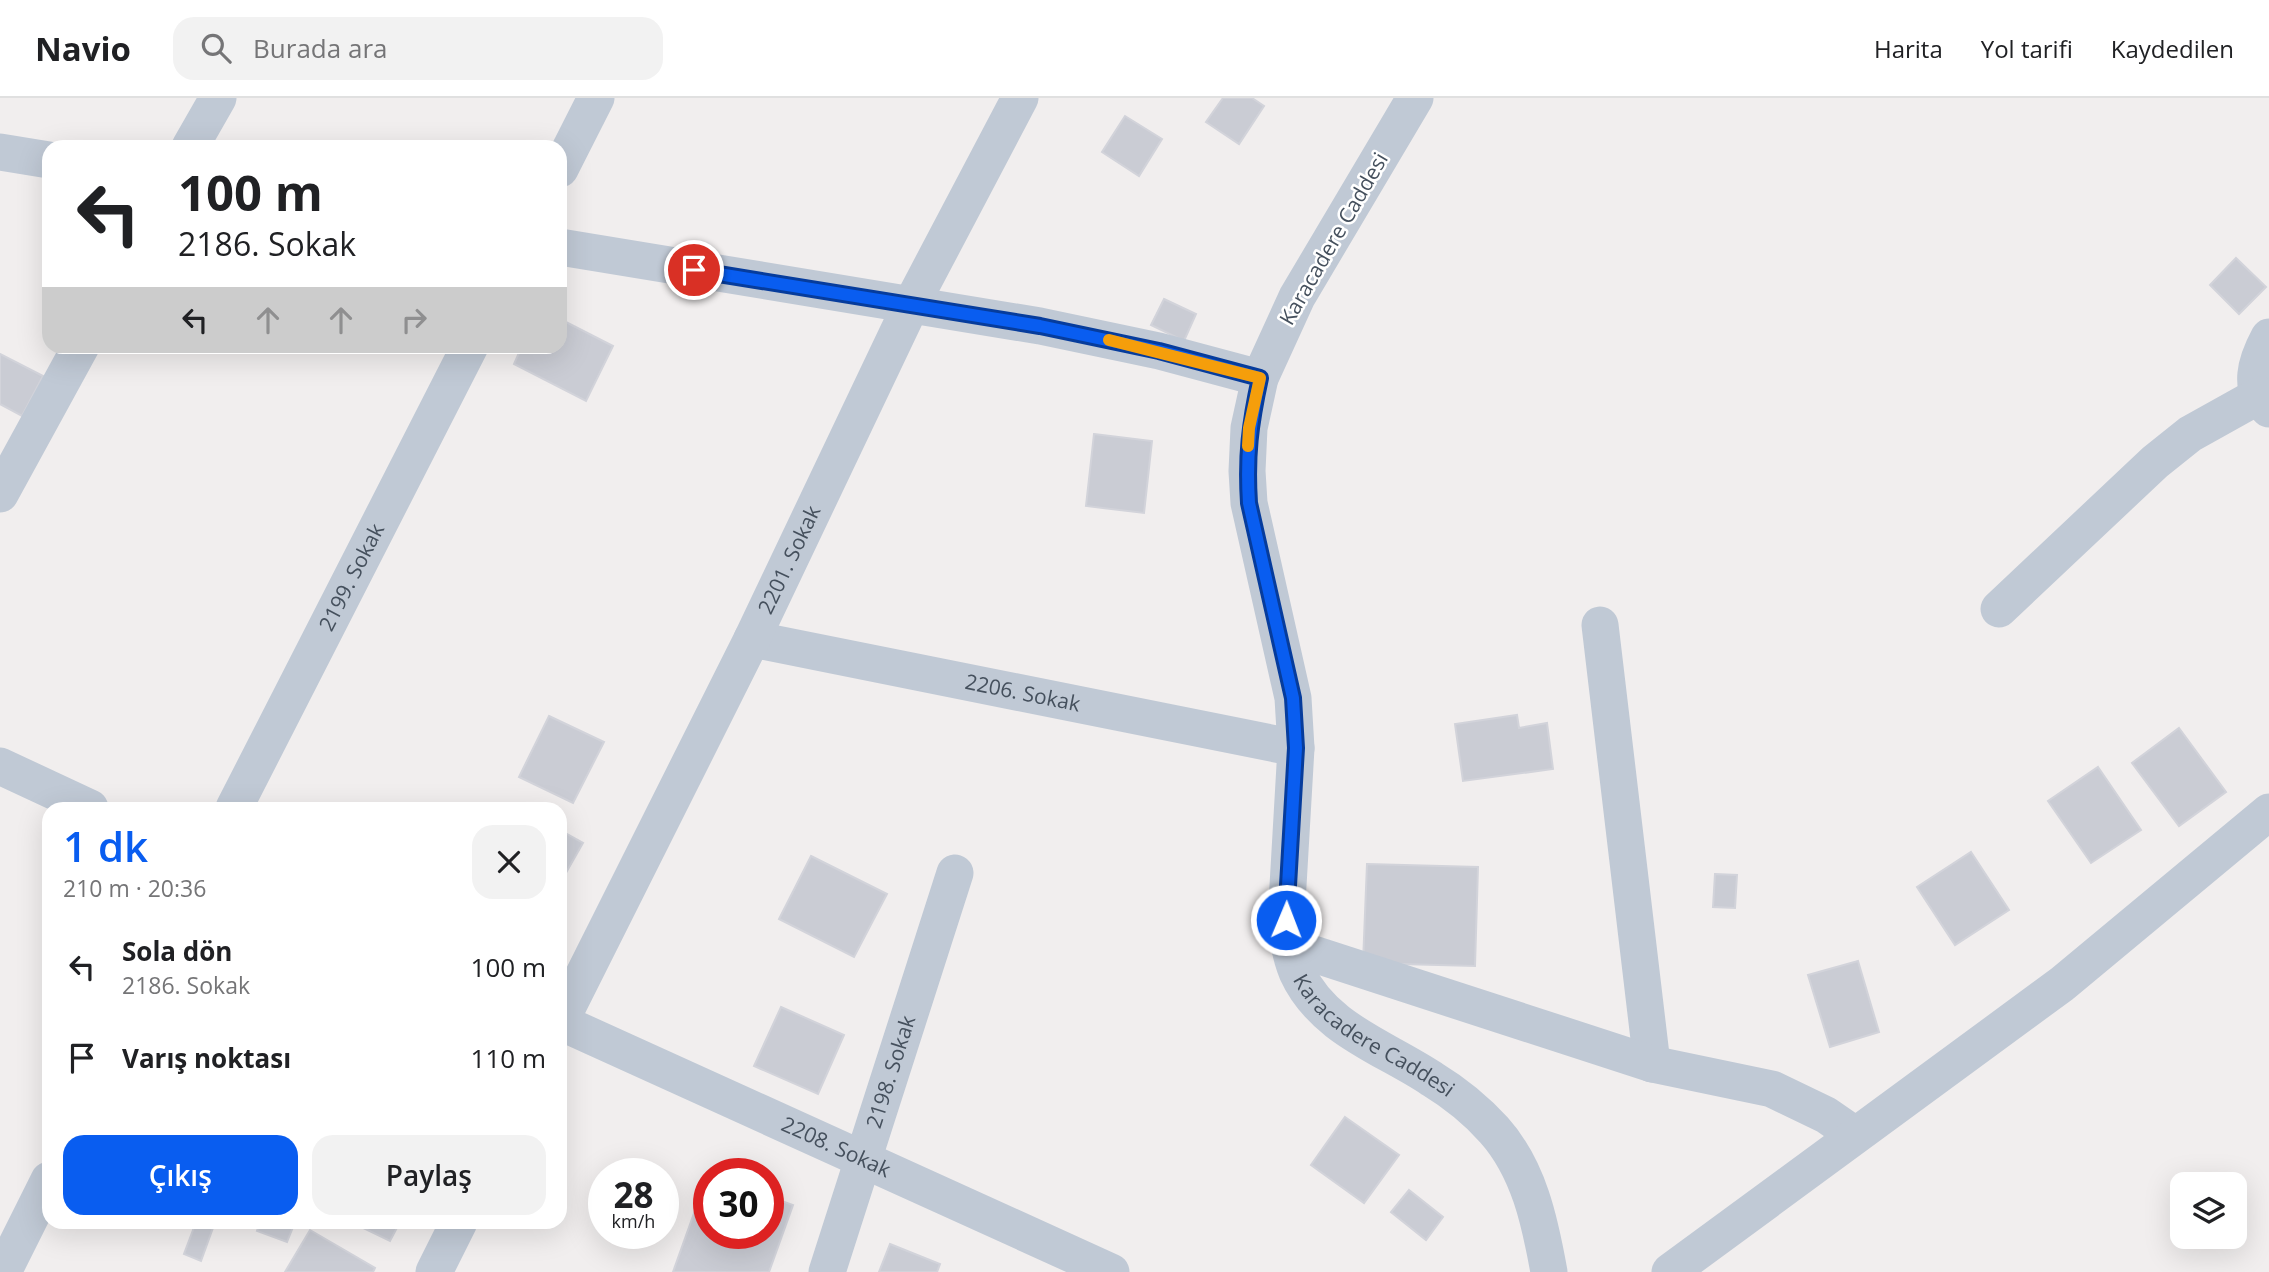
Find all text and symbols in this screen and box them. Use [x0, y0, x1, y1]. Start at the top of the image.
search box [173, 17, 663, 80]
text: Navio [35, 26, 131, 71]
icon: search [197, 29, 235, 67]
text: Burada ara [253, 30, 388, 66]
text: Harita [1874, 32, 1943, 65]
text: Yol tarifi [1981, 32, 2073, 65]
text: Kaydedilen [2111, 32, 2234, 65]
street label: Karacadere Caddesi [1272, 147, 1394, 330]
text: 100 m [178, 159, 323, 225]
icon: left [63, 168, 154, 259]
text: 2186. Sokak [178, 222, 356, 265]
pin [664, 240, 724, 300]
icon: arrive [675, 251, 713, 289]
icon: left [176, 301, 214, 339]
icon: ahead [249, 301, 287, 339]
icon: ahead [322, 301, 360, 339]
icon: right [395, 301, 433, 339]
street label: 2201. Sokak [751, 501, 827, 618]
street label: 2199. Sokak [312, 518, 390, 635]
street label: 2206. Sokak [963, 667, 1083, 717]
text: 1 dk [63, 817, 148, 874]
button: close [472, 825, 546, 899]
text: 210 m · 20:36 [63, 872, 206, 904]
position arrow [1249, 883, 1323, 957]
text: Sola dön [122, 933, 232, 969]
icon: left [63, 948, 101, 986]
text: 100 m [471, 949, 546, 985]
text: 2186. Sokak [122, 969, 250, 1001]
street label: Karacadere Caddesi [1287, 969, 1461, 1103]
street label: 2198. Sokak [859, 1012, 921, 1132]
icon: arrive [63, 1039, 101, 1077]
text: Varış noktası [122, 1040, 291, 1076]
text: 110 m [471, 1040, 546, 1076]
street label: 2208. Sokak [777, 1109, 895, 1183]
button: Çıkış [63, 1135, 298, 1215]
button: Paylaş [312, 1135, 546, 1215]
speed limit sign: 30 [693, 1158, 784, 1249]
text: 28 [613, 1171, 654, 1218]
map controls [2170, 1172, 2247, 1249]
button: layers [2170, 1172, 2247, 1249]
text: km/h [612, 1209, 655, 1233]

